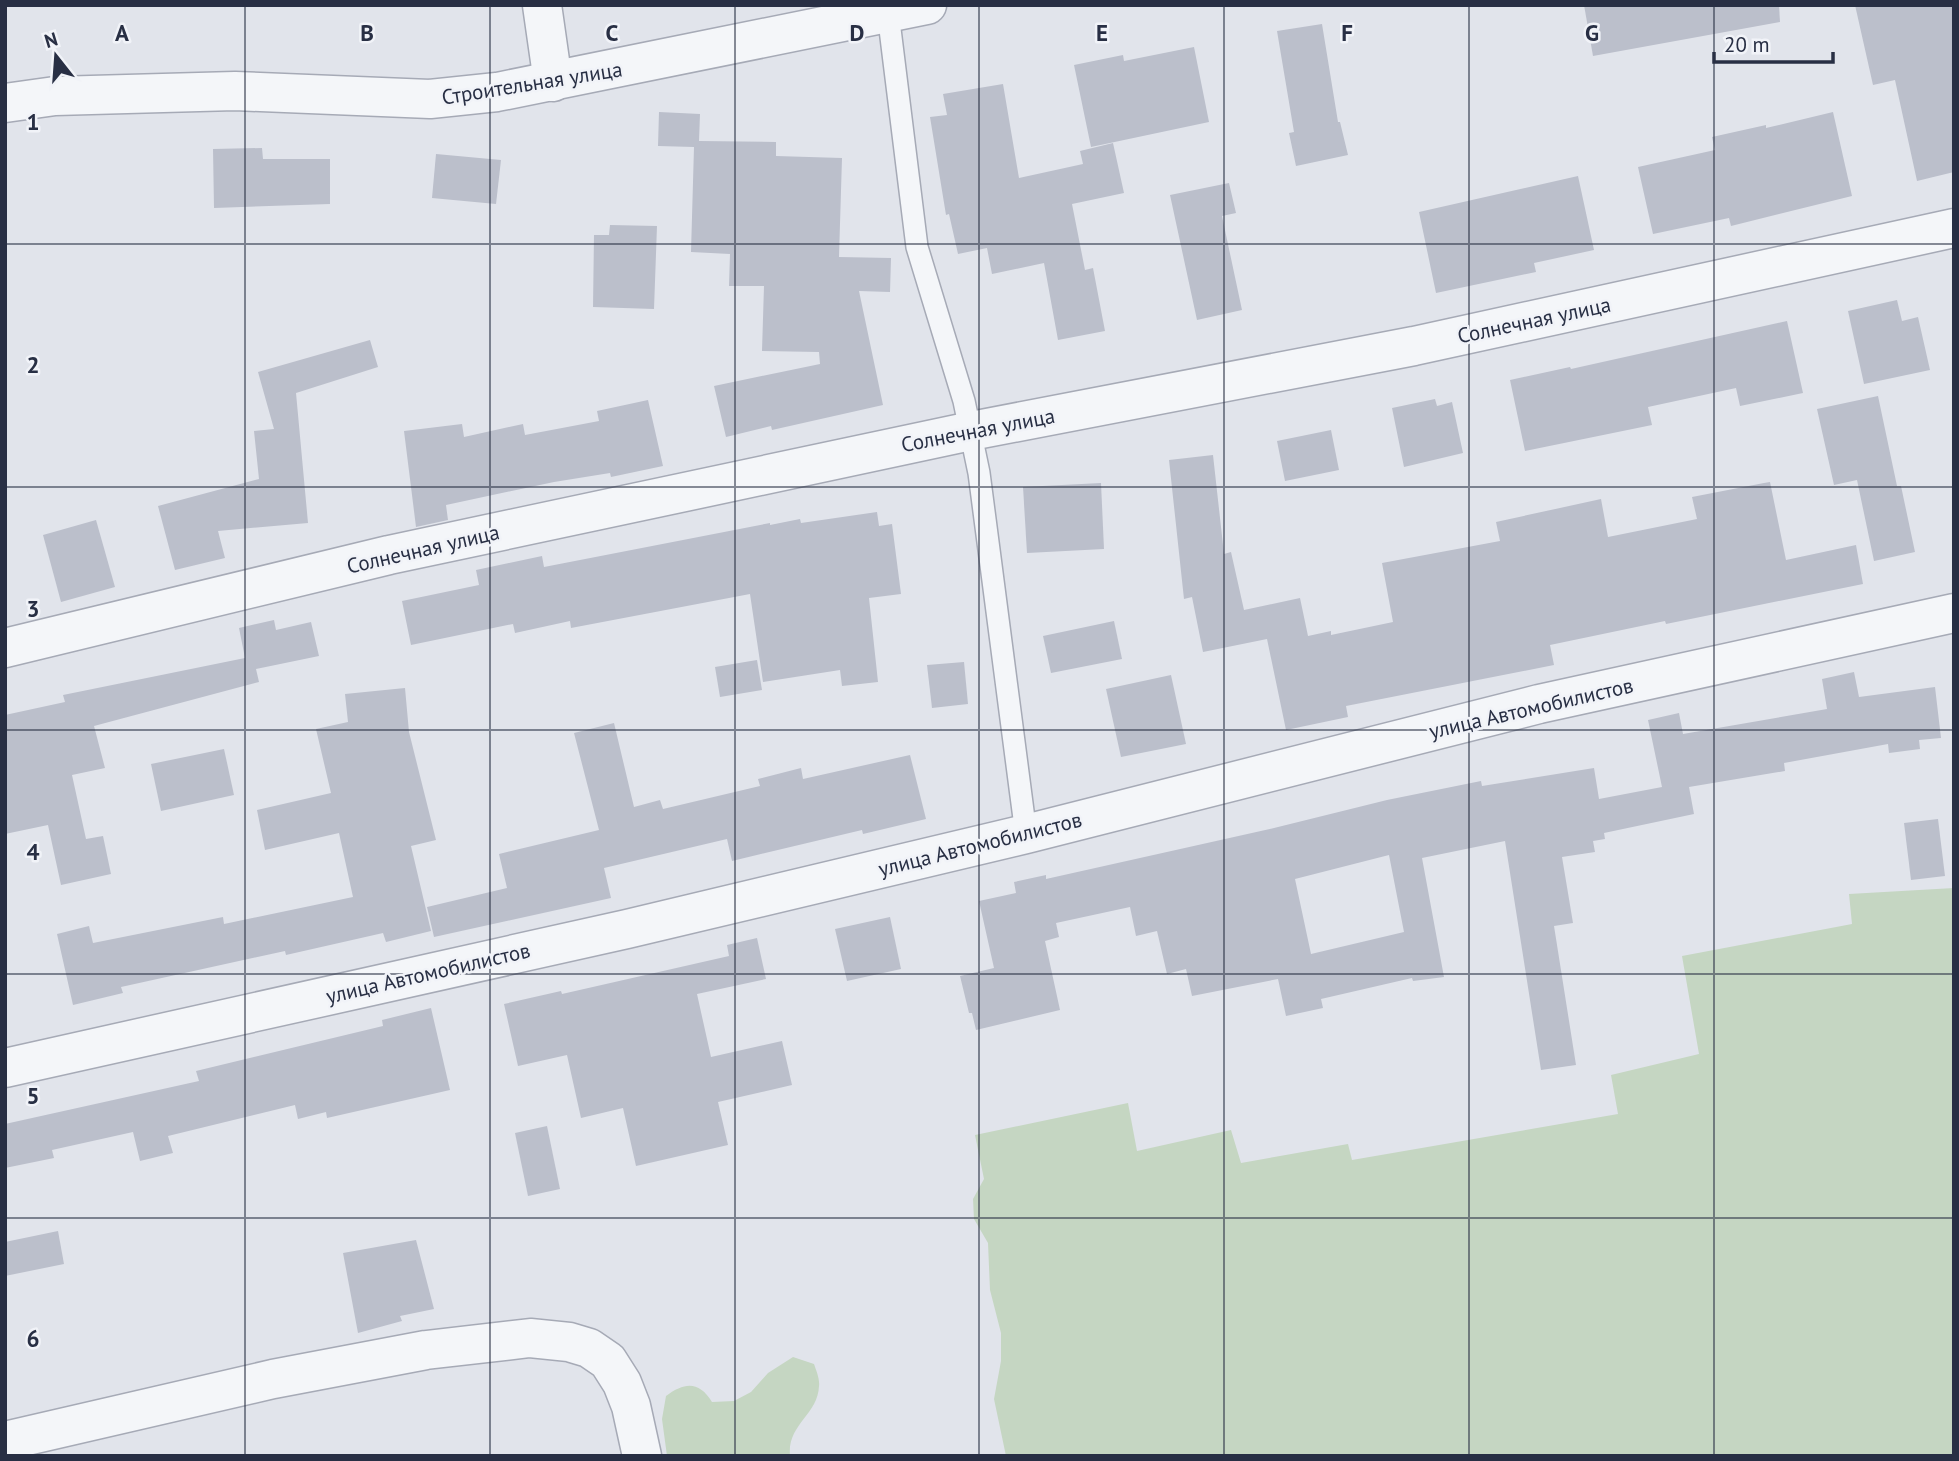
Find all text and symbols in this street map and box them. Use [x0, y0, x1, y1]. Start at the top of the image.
text: A [115, 18, 129, 47]
text: B [360, 18, 374, 47]
text: C [606, 18, 619, 47]
text: D [850, 18, 864, 47]
text: E [1096, 18, 1108, 47]
text: F [1341, 18, 1353, 47]
text: G [1585, 18, 1599, 47]
north arrow [21, 21, 91, 91]
scale bar [1714, 21, 1833, 65]
text: N [42, 26, 61, 53]
text: 20 m [1724, 31, 1770, 58]
street label: Строительная улица [440, 55, 624, 111]
text: 1 [26, 107, 40, 136]
street label: Солнечная улица [1455, 291, 1613, 349]
text: 2 [26, 350, 40, 379]
street label: Солнечная улица [899, 402, 1057, 458]
street label: Солнечная улица [344, 518, 502, 580]
text: 3 [26, 594, 40, 623]
street label: улица Автомобилистов [1426, 671, 1636, 745]
street label: улица Автомобилистов [875, 806, 1085, 882]
text: 4 [26, 837, 40, 866]
street label: улица Автомобилистов [323, 936, 533, 1010]
text: 5 [26, 1081, 40, 1110]
text: 6 [26, 1324, 40, 1353]

